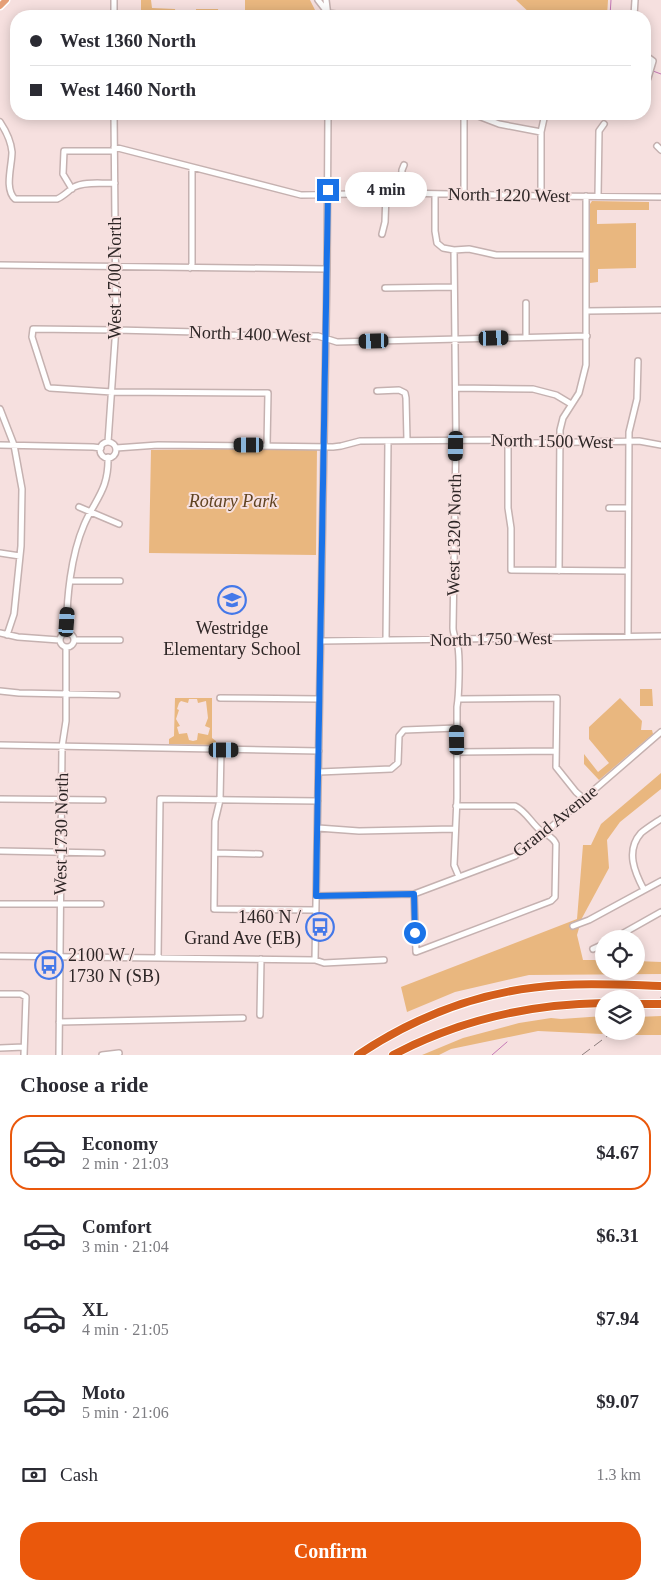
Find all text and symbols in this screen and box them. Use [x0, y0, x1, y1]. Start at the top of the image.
text: West 1360 North [60, 30, 196, 51]
text: West 1460 North [60, 79, 196, 100]
callout: 4 min [346, 172, 428, 208]
route end [317, 179, 339, 201]
text: 4 min [367, 181, 405, 198]
street label: North 1220 West [448, 184, 570, 206]
street label: West 1700 North [105, 217, 125, 339]
street label: North 1400 West [189, 322, 311, 346]
car [478, 330, 509, 346]
car [358, 333, 389, 349]
street label: North 1500 West [491, 430, 613, 452]
car [448, 431, 463, 461]
car [234, 438, 264, 453]
street label: West 1320 North [443, 474, 465, 596]
park label: Rotary Park [188, 491, 278, 511]
school or university icon: Westridge Elementary School [217, 585, 247, 615]
car [58, 607, 75, 637]
place label: Westridge Elementary School [163, 618, 301, 659]
street label: North 1750 West [430, 628, 552, 650]
car [449, 725, 464, 755]
car [209, 743, 239, 758]
street label: West 1730 North [50, 773, 72, 895]
street label: Grand Avenue [509, 781, 601, 861]
place label: 1460 N / Grand Ave (EB) [184, 907, 301, 949]
bus stop icon: 1460 N / Grand Ave (EB) [305, 912, 335, 942]
route start [404, 922, 426, 944]
map controls [595, 930, 645, 1040]
button: locate [595, 930, 645, 980]
place label: 2100 W / 1730 N (SB) [68, 945, 160, 987]
bus stop icon: 2100 W / 1730 N (SB) [34, 950, 64, 980]
button: layers [595, 990, 645, 1040]
text: Choose a ride [20, 1072, 148, 1097]
icon: car [22, 1130, 67, 1175]
text: Economy [82, 1133, 158, 1154]
text: $4.67 [596, 1142, 639, 1163]
text: 2 min · 21:03 [82, 1155, 169, 1172]
icon: car [22, 1213, 67, 1258]
text: Comfort [82, 1216, 152, 1237]
text: $6.31 [596, 1225, 639, 1246]
text: 3 min · 21:04 [82, 1238, 169, 1255]
icon: car [22, 1296, 67, 1341]
text: XL [82, 1299, 108, 1320]
text: $7.94 [596, 1308, 639, 1329]
text: 4 min · 21:05 [82, 1321, 169, 1338]
icon: car [22, 1379, 67, 1424]
text: Moto [82, 1382, 125, 1403]
text: $9.07 [596, 1391, 639, 1412]
text: 5 min · 21:06 [82, 1404, 169, 1421]
icon: cash [20, 1461, 48, 1489]
text: Cash [60, 1464, 98, 1485]
text: 1.3 km [597, 1466, 641, 1483]
button: Confirm [20, 1522, 641, 1580]

